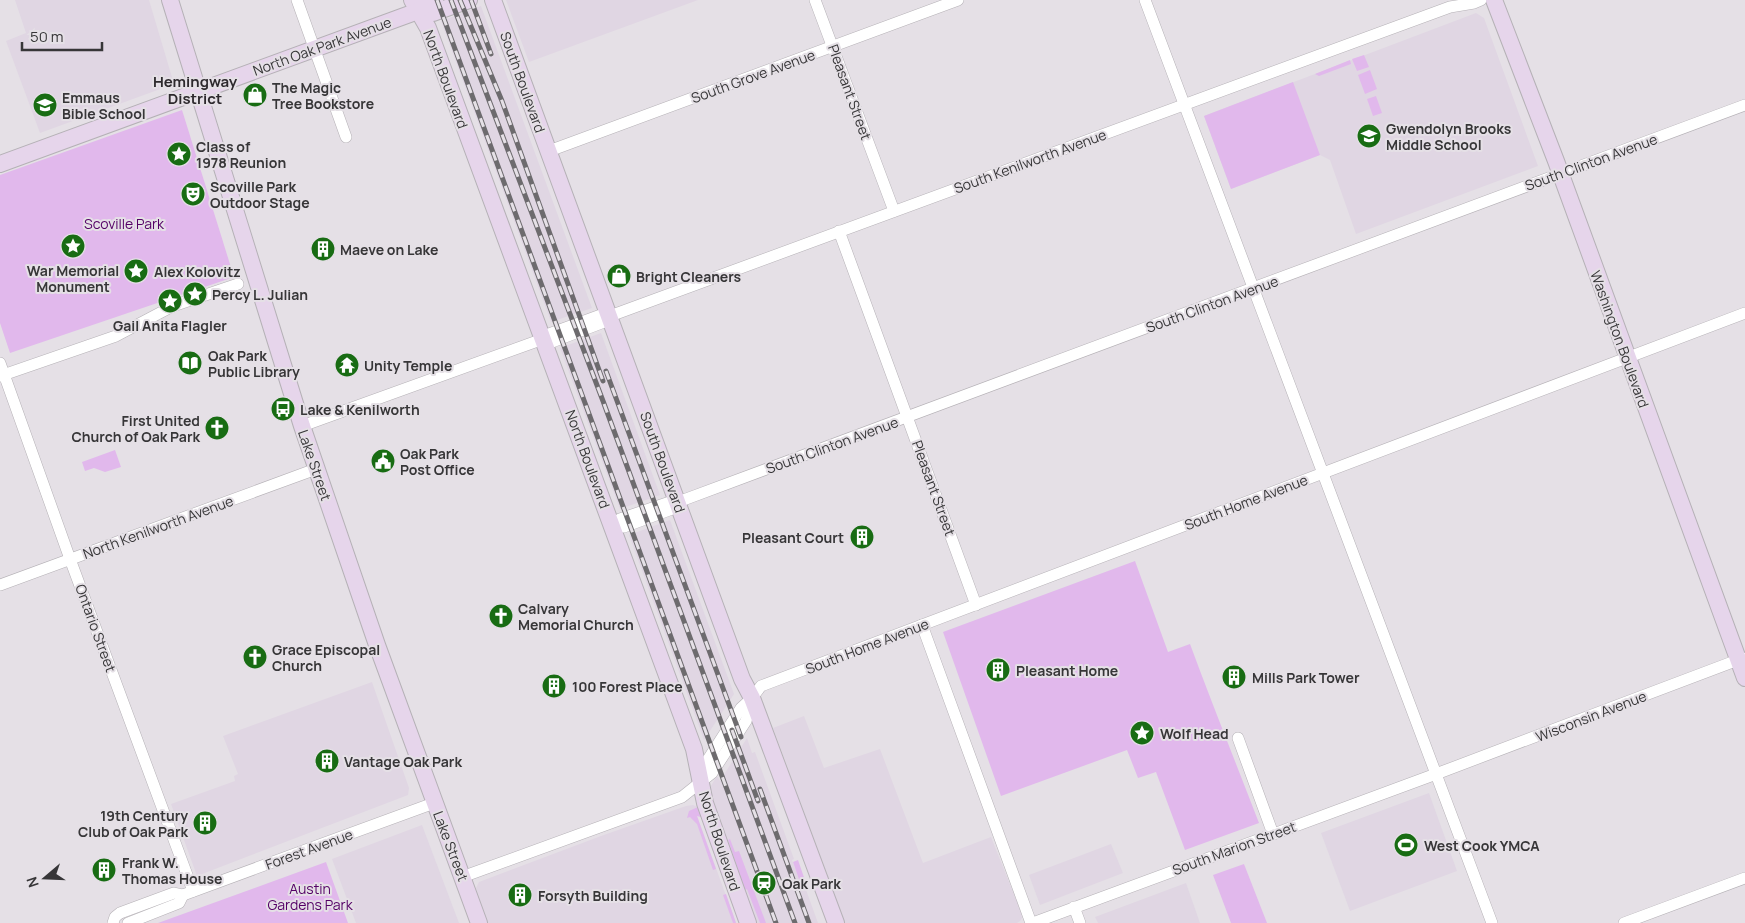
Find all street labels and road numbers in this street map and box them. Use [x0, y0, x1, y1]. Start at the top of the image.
street label: North Oak Park Avenue [250, 12, 394, 80]
street label: North Boulevard [419, 27, 473, 131]
street label: South Boulevard [496, 29, 550, 135]
street label: Pleasant Street [824, 42, 876, 143]
street label: South Grove Avenue [688, 45, 818, 107]
street label: South Kenilworth Avenue [951, 125, 1109, 197]
street label: South Clinton Avenue [1522, 129, 1660, 195]
street label: Washington Boulevard [1586, 268, 1654, 410]
street label: South Clinton Avenue [1143, 271, 1281, 337]
street label: North Boulevard [561, 407, 615, 511]
street label: South Boulevard [636, 409, 690, 515]
street label: South Clinton Avenue [763, 412, 901, 478]
street label: Lake Street [294, 427, 336, 503]
street label: Pleasant Street [908, 438, 960, 539]
street label: South Home Avenue [1182, 470, 1310, 534]
street label: North Kenilworth Avenue [80, 491, 236, 563]
street label: Ontario Street [71, 581, 121, 675]
street label: South Home Avenue [803, 614, 931, 678]
street label: Wisconsin Avenue [1533, 686, 1649, 746]
street label: North Boulevard [695, 789, 745, 893]
street label: Lake Street [429, 808, 473, 884]
street label: South Marion Street [1170, 817, 1299, 879]
street label: Forest Avenue [263, 824, 355, 874]

